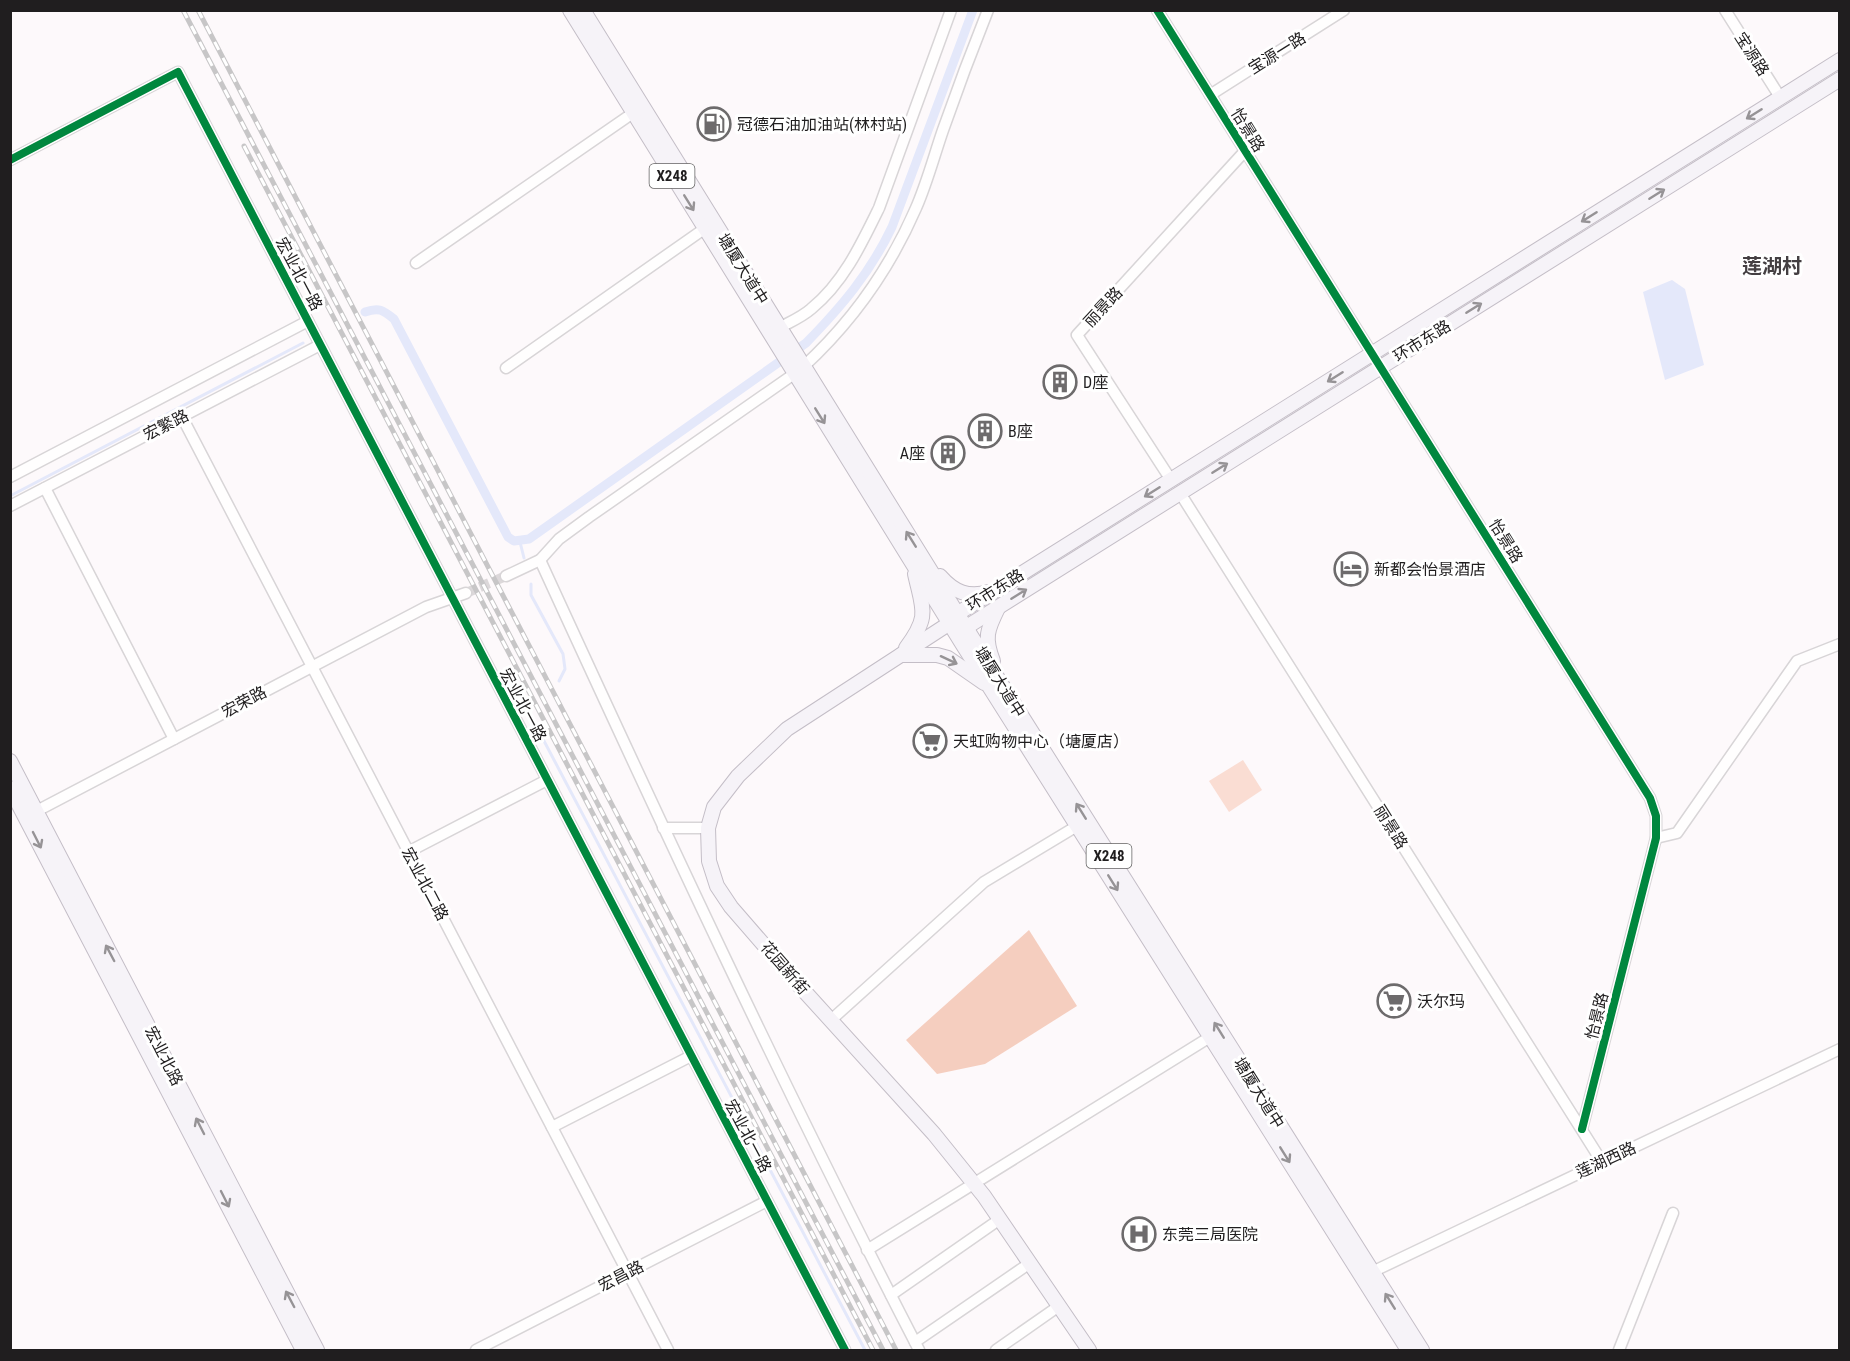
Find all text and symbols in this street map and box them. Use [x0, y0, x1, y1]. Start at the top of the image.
street label: 宝源一路 [1245, 28, 1309, 78]
street label: 宝源路 [1731, 29, 1773, 79]
street label: 怡景路 [1227, 105, 1269, 155]
fuel station icon: 冠德石油加油站(林村站) [696, 106, 732, 142]
one-way arrow [1746, 107, 1763, 120]
place label: 冠德石油加油站(林村站) [737, 115, 907, 134]
road number: X248 [650, 164, 694, 188]
one-way arrow [1648, 187, 1665, 199]
one-way arrow [683, 194, 695, 211]
one-way arrow [1581, 212, 1598, 224]
street label: 塘厦大道中 [714, 230, 772, 308]
street label: 宏业北一路 [272, 234, 326, 314]
district label: 莲湖村 [1742, 254, 1802, 278]
street label: 丽景路 [1080, 283, 1126, 331]
one-way arrow [1465, 302, 1482, 314]
street label: 环市东路 [1390, 316, 1454, 366]
building icon: D座 [1042, 364, 1078, 400]
one-way arrow [1327, 371, 1344, 383]
place label: D座 [1083, 373, 1108, 392]
street label: 宏繁路 [140, 406, 192, 444]
one-way arrow [815, 407, 827, 424]
building icon: B座 [967, 413, 1003, 449]
place label: B座 [1008, 422, 1033, 441]
building icon: A座 [930, 435, 966, 471]
place label: A座 [900, 444, 925, 463]
one-way arrow [1211, 462, 1228, 474]
one-way arrow [1144, 486, 1161, 498]
street label: 怡景路 [1485, 516, 1527, 566]
one-way arrow [904, 531, 916, 548]
hotel icon: 新都会怡景酒店 [1333, 551, 1369, 587]
place label: 新都会怡景酒店 [1374, 560, 1486, 579]
street label: 环市东路 [963, 565, 1027, 615]
one-way arrow [1010, 588, 1027, 600]
street label: 塘厦大道中 [971, 643, 1029, 721]
one-way arrow [940, 655, 958, 667]
street label: 宏业北一路 [496, 665, 550, 745]
street label: 宏荣路 [218, 682, 270, 722]
supermarket icon: 天虹购物中心（塘厦店） [912, 723, 948, 759]
place label: 天虹购物中心（塘厦店） [953, 732, 1129, 751]
street label: 丽景路 [1370, 802, 1412, 852]
one-way arrow [1075, 803, 1087, 820]
one-way arrow [32, 830, 44, 848]
street label: 宏业北二路 [398, 844, 452, 924]
road number: X248 [1086, 844, 1132, 868]
one-way arrow [1108, 874, 1120, 891]
street label: 花园新街 [757, 938, 813, 998]
one-way arrow [104, 944, 115, 962]
supermarket icon: 沃尔玛 [1376, 983, 1412, 1019]
street label: 怡景路 [1582, 990, 1612, 1042]
place label: 沃尔玛 [1417, 992, 1465, 1011]
one-way arrow [1213, 1021, 1226, 1038]
street label: 宏业北路 [141, 1023, 187, 1089]
street label: 塘厦大道中 [1230, 1054, 1288, 1132]
street label: 宏业北一路 [721, 1096, 775, 1176]
one-way arrow [194, 1117, 205, 1135]
street label: 莲湖西路 [1573, 1138, 1639, 1182]
one-way arrow [1279, 1146, 1291, 1163]
one-way arrow [219, 1189, 231, 1207]
hospital icon: 东莞三局医院 [1121, 1216, 1157, 1252]
place label: 东莞三局医院 [1162, 1225, 1258, 1244]
street label: 宏昌路 [595, 1257, 647, 1295]
one-way arrow [283, 1290, 295, 1308]
one-way arrow [1384, 1293, 1396, 1310]

